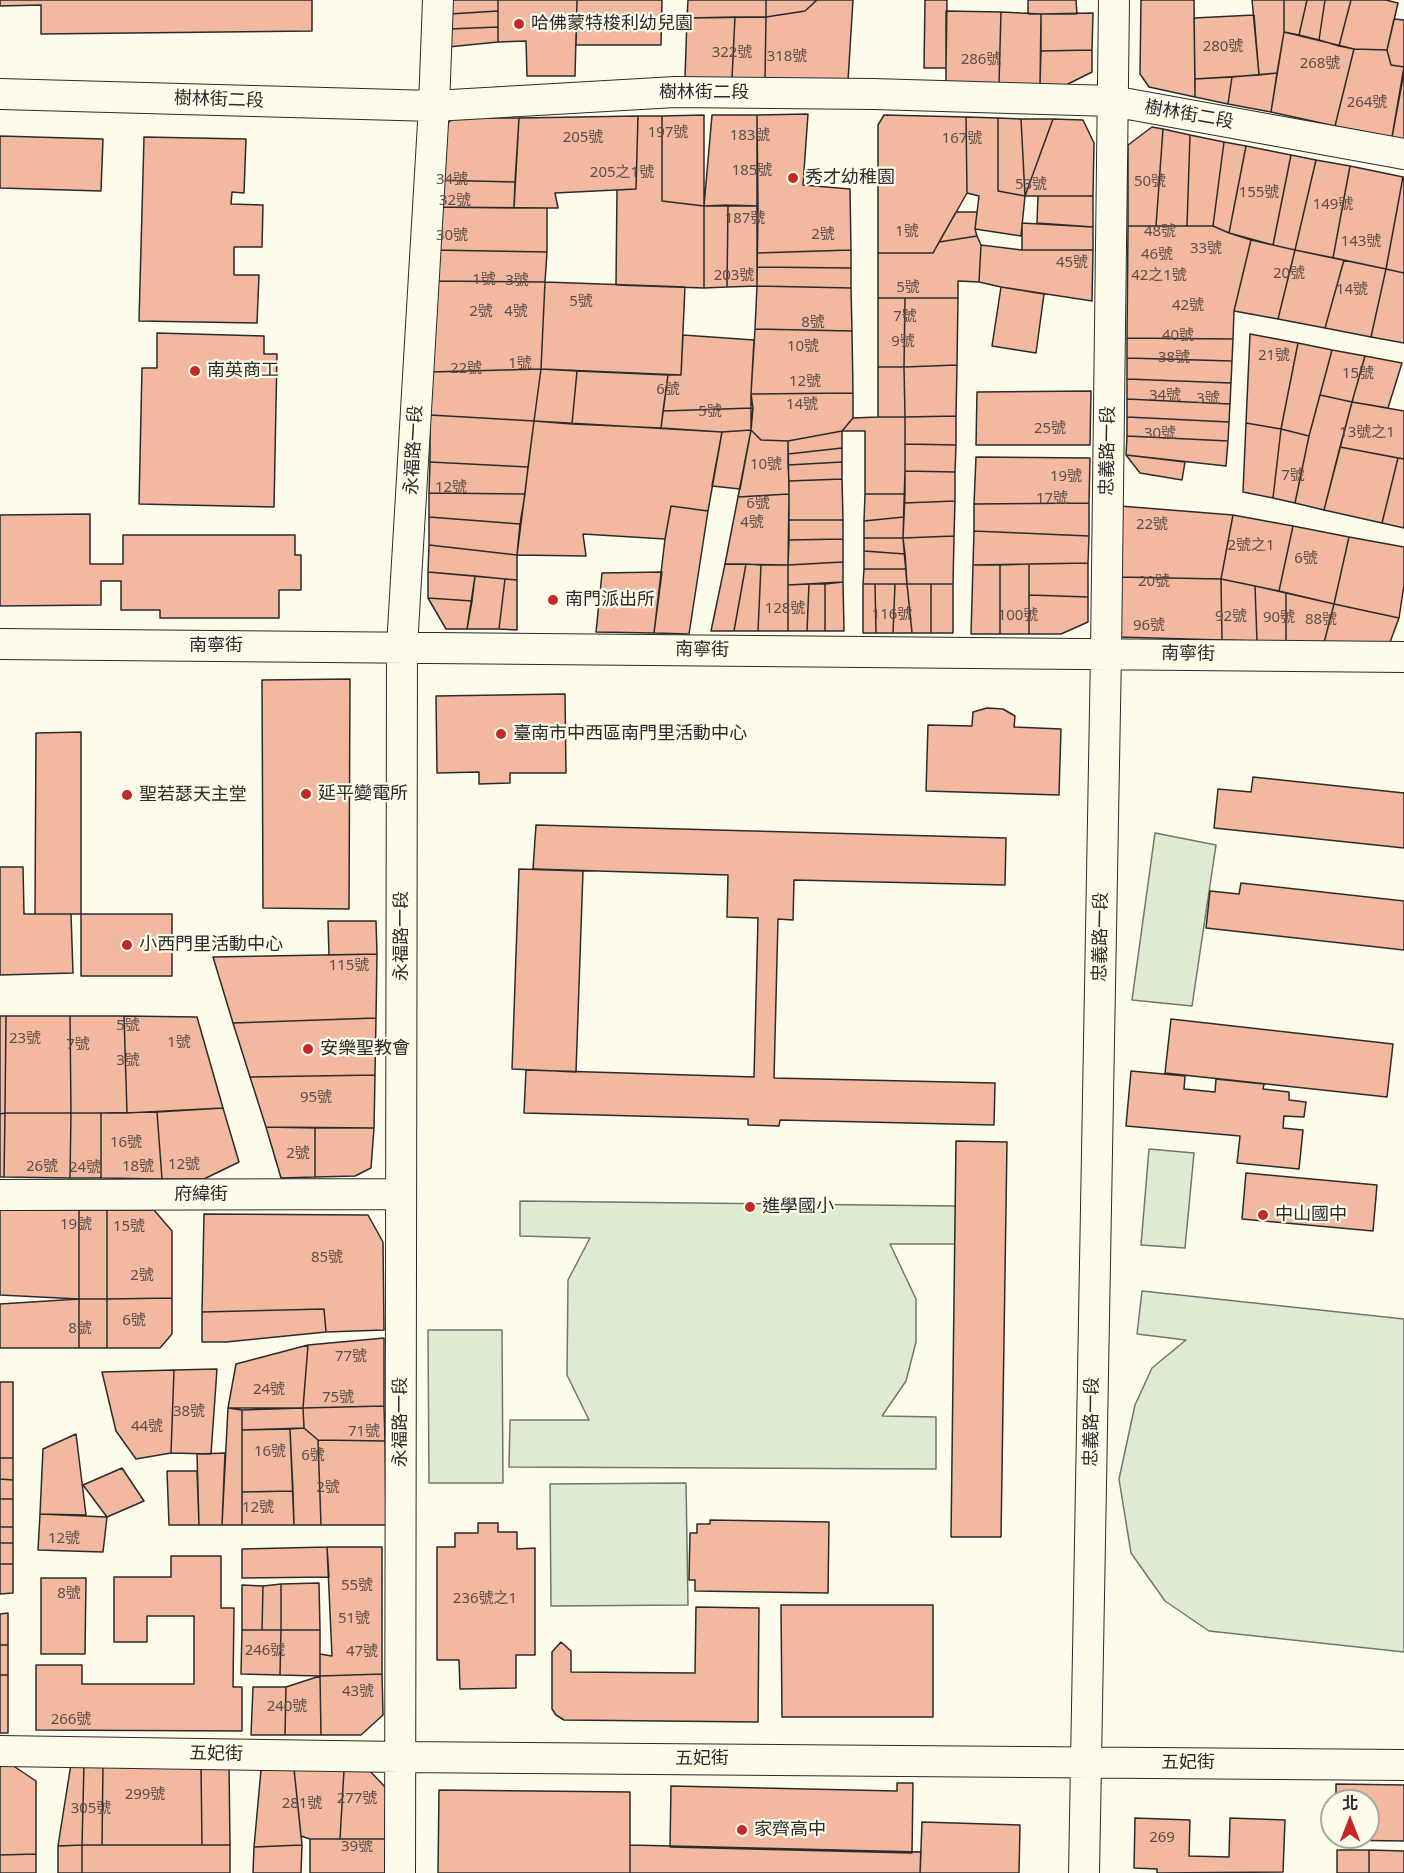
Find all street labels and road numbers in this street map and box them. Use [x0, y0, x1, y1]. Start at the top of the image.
street label: 樹林街二段 [659, 82, 749, 104]
street label: 樹林街二段 [174, 88, 264, 112]
street label: 樹林街二段 [1143, 97, 1235, 133]
street label: 永福路一段 [401, 404, 427, 496]
street label: 忠義路一段 [1096, 406, 1120, 496]
street label: 南寧街 [189, 635, 243, 657]
street label: 南寧街 [675, 639, 729, 661]
street label: 南寧街 [1161, 643, 1215, 665]
street label: 永福路一段 [391, 891, 413, 981]
street label: 忠義路一段 [1089, 892, 1113, 982]
street label: 府緯街 [174, 1184, 228, 1206]
street label: 永福路一段 [390, 1377, 412, 1467]
street label: 忠義路一段 [1080, 1377, 1104, 1467]
street label: 五妃街 [189, 1743, 243, 1765]
street label: 五妃街 [675, 1748, 729, 1770]
street label: 五妃街 [1161, 1752, 1215, 1774]

